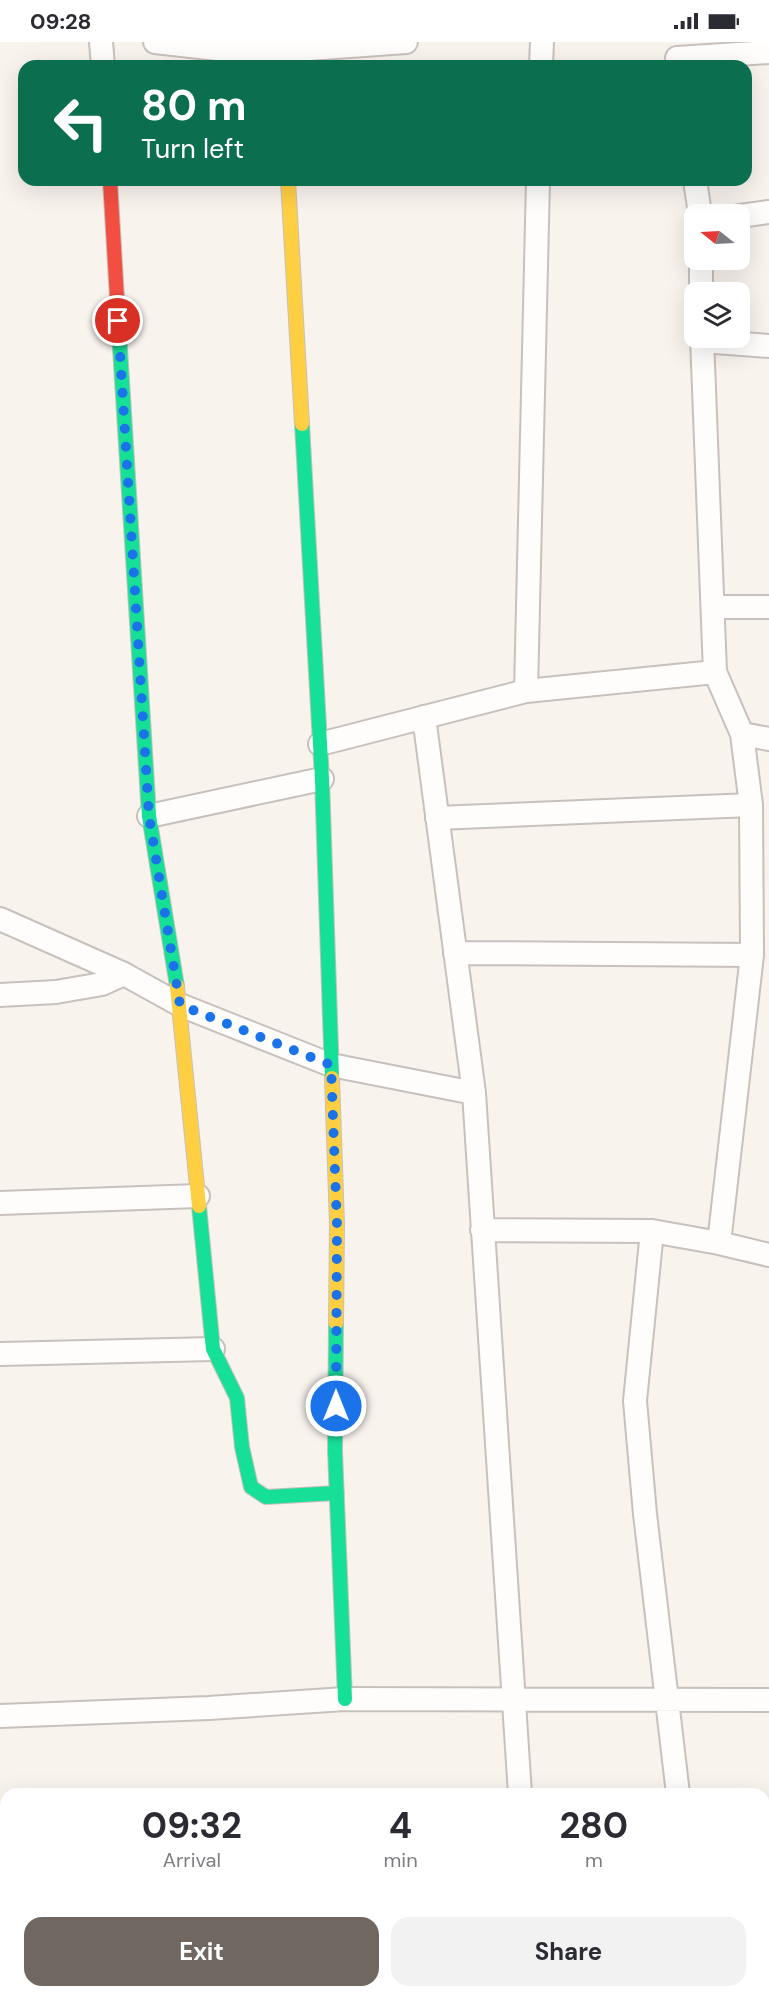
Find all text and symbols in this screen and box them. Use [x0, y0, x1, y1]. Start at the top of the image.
text: 09:28 [30, 7, 92, 36]
text: 80 m [141, 78, 247, 133]
icon: left [42, 84, 120, 162]
text: Turn left [141, 131, 244, 166]
north arrow [684, 204, 750, 270]
map controls [684, 204, 750, 348]
button: layers [684, 282, 750, 348]
pin [92, 295, 143, 346]
icon: arrive [101, 304, 134, 337]
position arrow [304, 1374, 368, 1438]
text: 09:32 [142, 1802, 242, 1849]
text: 4 [389, 1802, 412, 1849]
text: 280 [559, 1802, 628, 1849]
text: Arrival [163, 1847, 221, 1873]
text: min [384, 1847, 418, 1873]
text: m [585, 1847, 603, 1873]
button: Exit [24, 1917, 379, 1986]
button: Share [391, 1917, 746, 1986]

